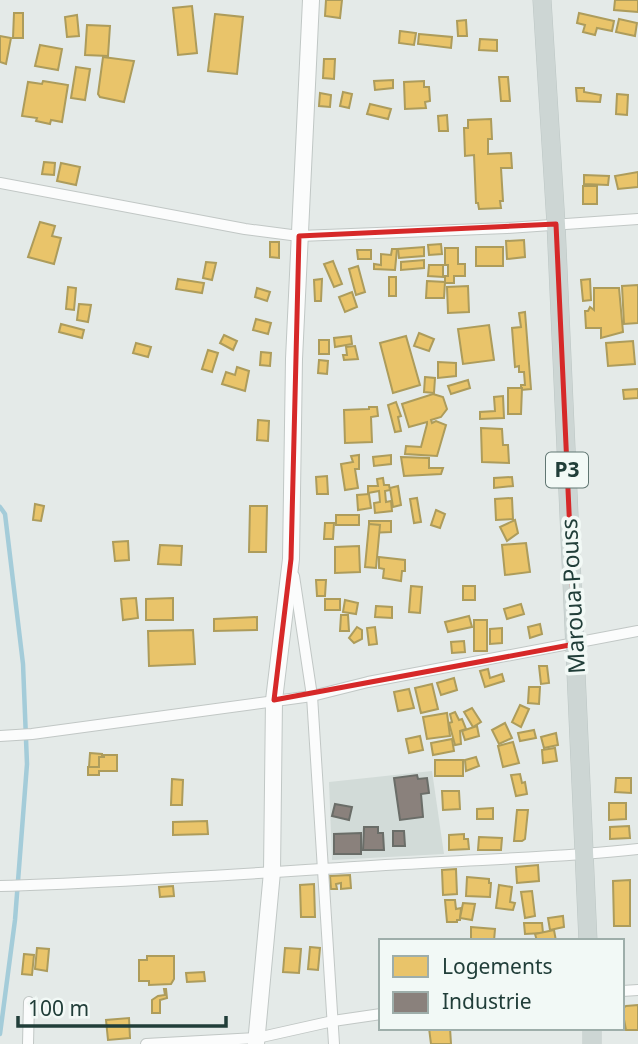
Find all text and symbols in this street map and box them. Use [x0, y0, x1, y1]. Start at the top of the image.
road number: P3 [546, 452, 588, 488]
street label: Maroua-Pouss [552, 518, 592, 674]
legend [379, 939, 624, 1030]
text: Logements [442, 952, 553, 980]
scale bar [18, 984, 226, 1028]
text: Industrie [442, 987, 532, 1015]
text: 100 m [28, 994, 89, 1022]

